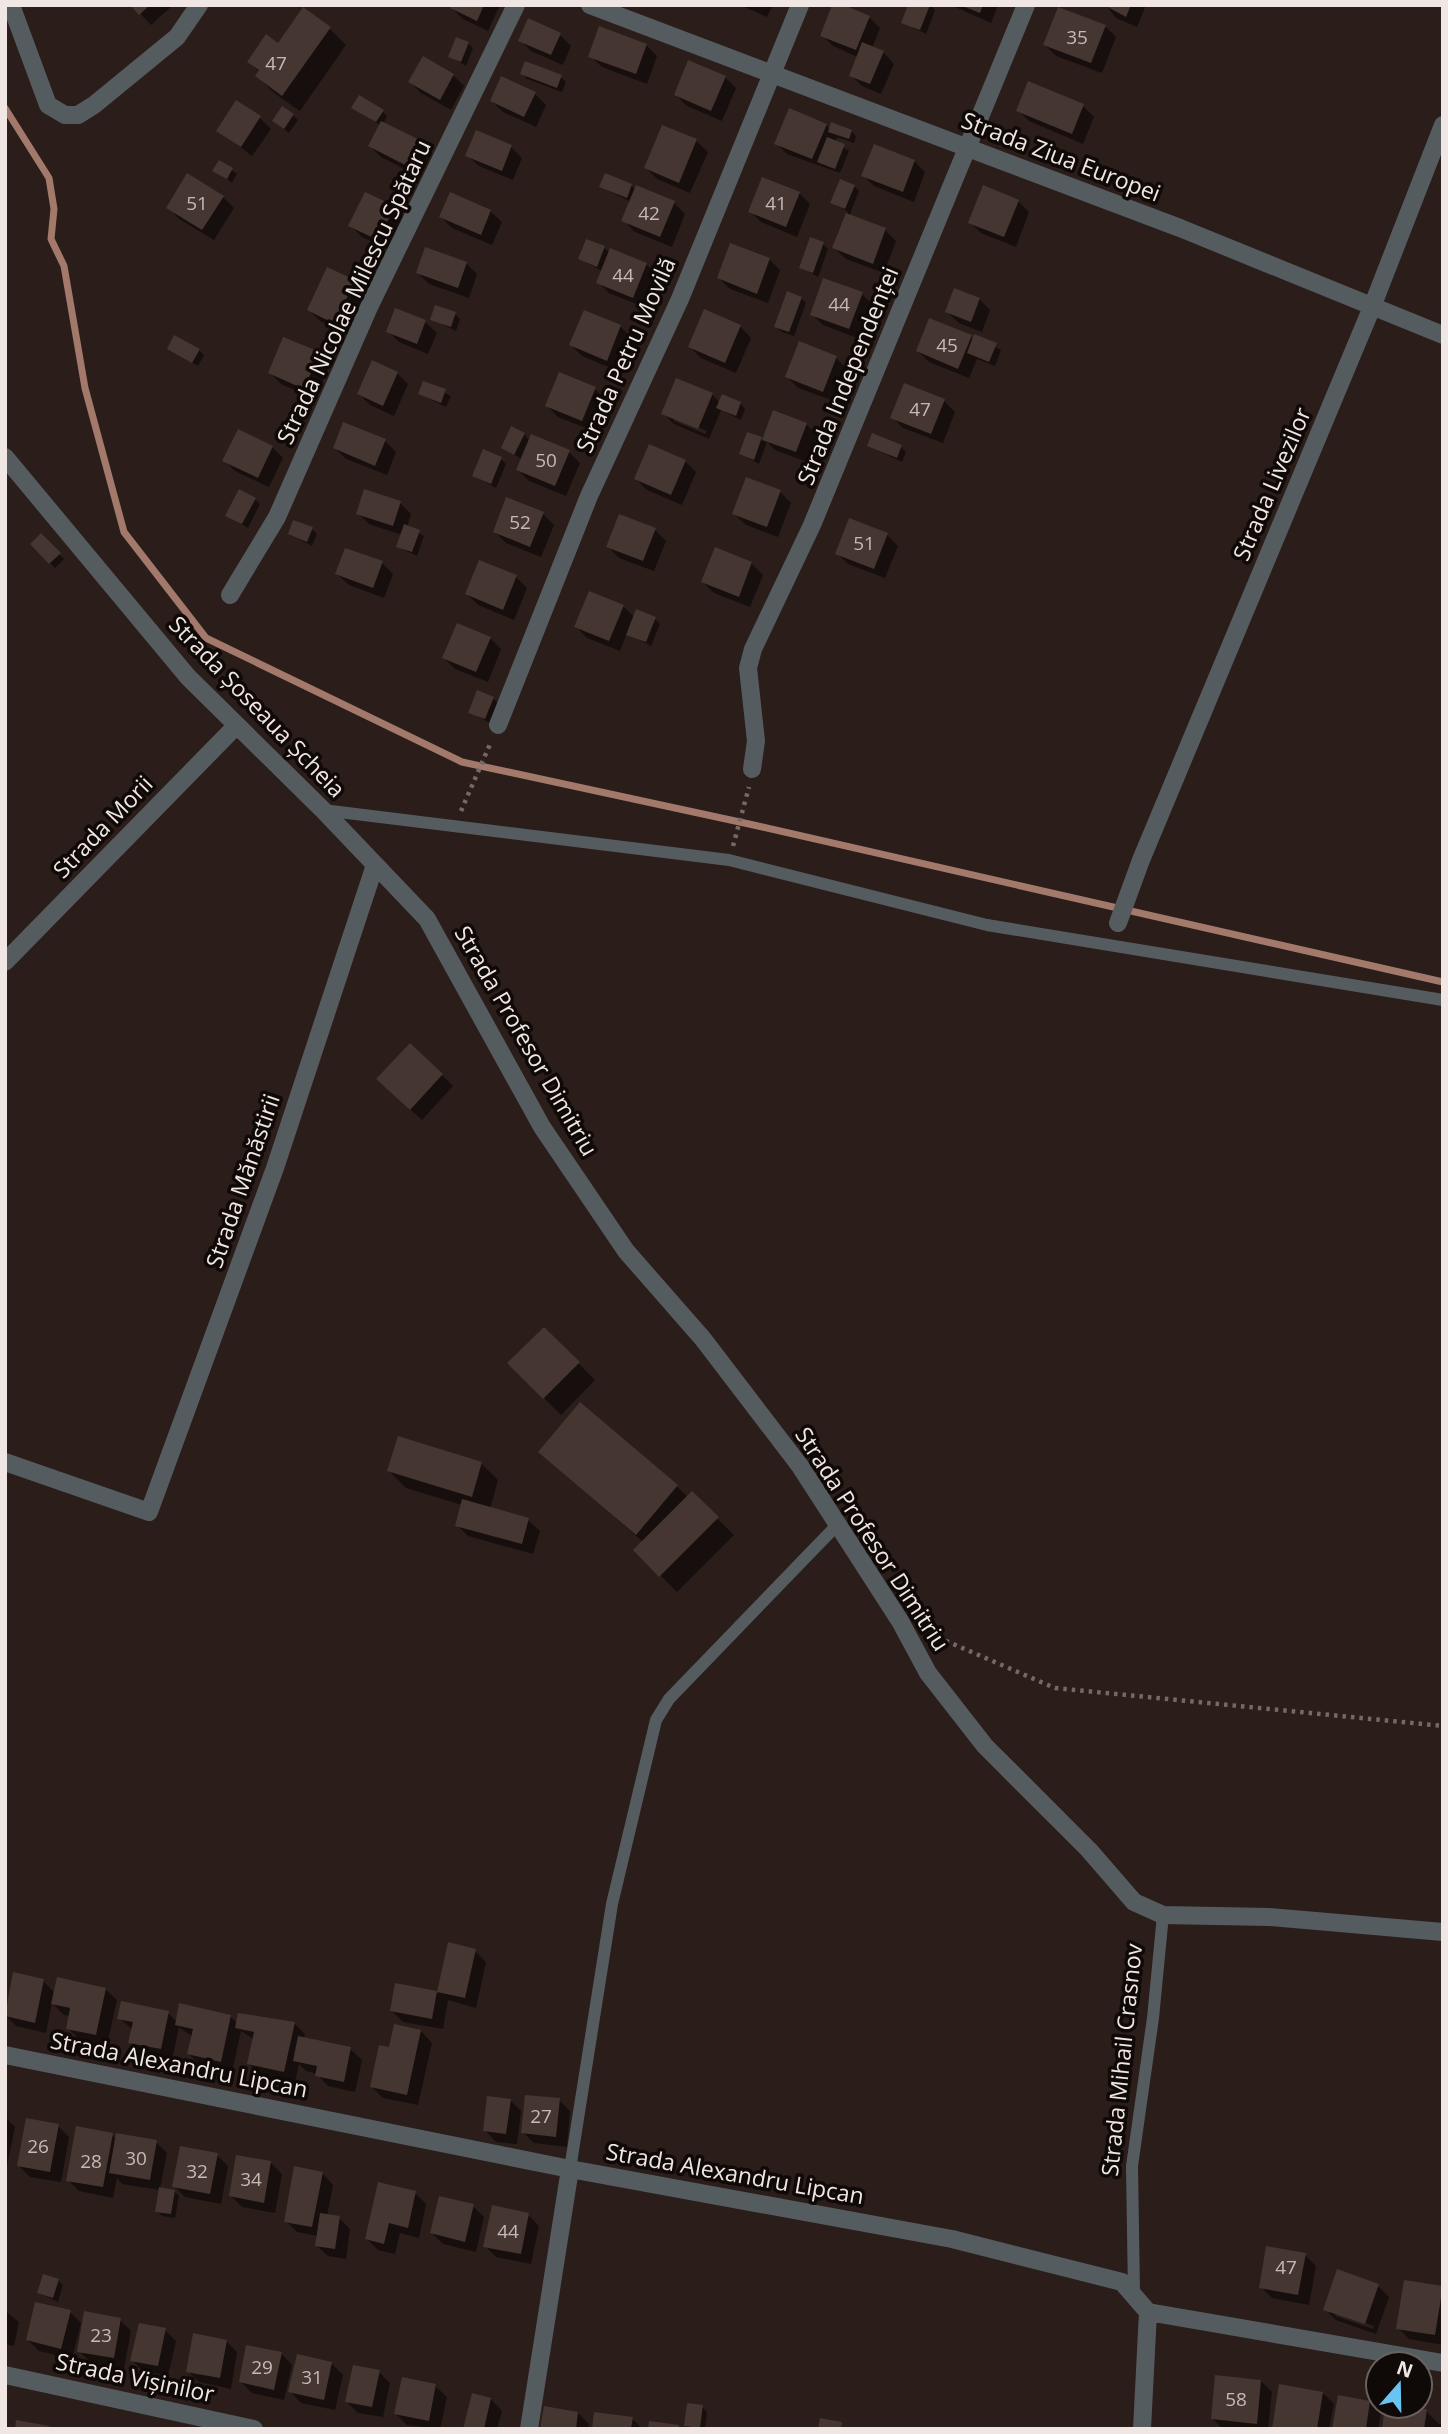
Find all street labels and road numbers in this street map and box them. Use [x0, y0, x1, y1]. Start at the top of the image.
street label: Strada Ziua Europei [957, 103, 1165, 209]
street label: Strada Nicolae Milescu Spătaru [268, 134, 438, 449]
street label: Strada Petru Movilă [568, 252, 683, 457]
street label: Strada Independenței [789, 262, 905, 489]
street label: Strada Livezilor [1224, 401, 1318, 565]
street label: Strada Șoseaua Șcheia [162, 608, 353, 804]
street label: Strada Morii [45, 768, 159, 885]
street label: Strada Profesor Dimitriu [448, 920, 606, 1161]
street label: Strada Mănăstirii [197, 1089, 287, 1272]
street label: Strada Profesor Dimitriu [788, 1420, 957, 1657]
street label: Strada Mihail Crasnov [1093, 1941, 1149, 2178]
street label: Strada Alexandru Lipcan [48, 2023, 311, 2105]
street label: Strada Alexandru Lipcan [604, 2135, 867, 2211]
street label: Strada Vișinilor [53, 2345, 218, 2410]

